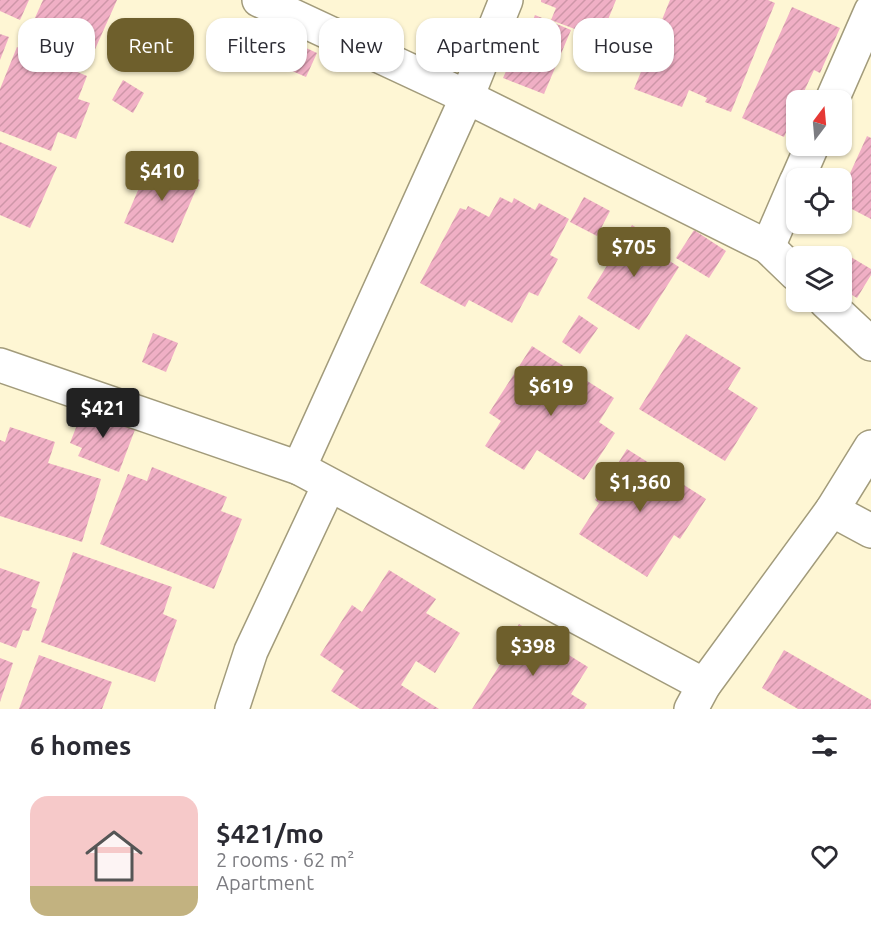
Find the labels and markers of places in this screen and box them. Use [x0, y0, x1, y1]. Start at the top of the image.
pin: $410 [126, 151, 198, 202]
pin: $705 [598, 227, 670, 278]
pin: $619 [515, 366, 587, 417]
pin: $421 [67, 388, 139, 439]
pin: $1,360 [591, 462, 689, 513]
pin: $398 [497, 626, 569, 677]

